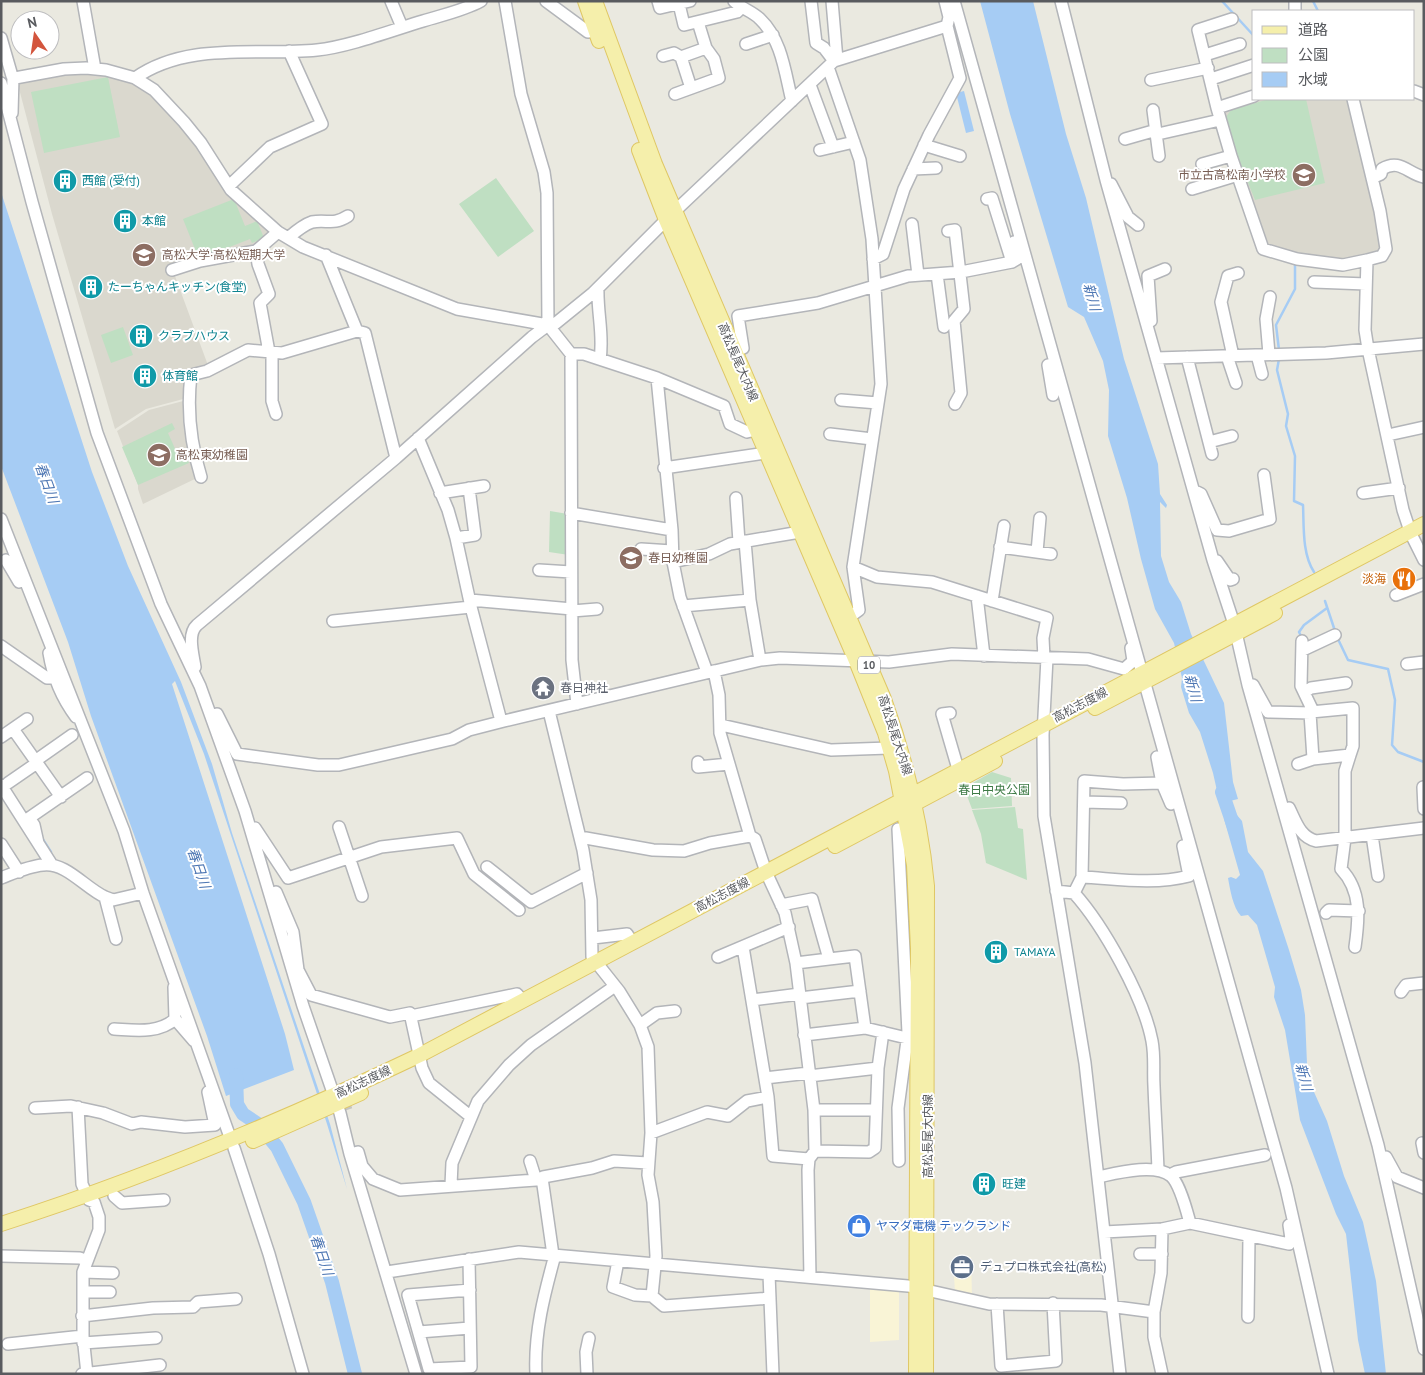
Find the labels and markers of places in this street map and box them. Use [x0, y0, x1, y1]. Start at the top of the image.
school or university icon: 市立古高松南小学校 [1291, 162, 1317, 188]
place label: 市立古高松南小学校 [1178, 167, 1286, 182]
building icon: 西館 (受付) [52, 168, 78, 194]
place label: 西館 (受付) [82, 173, 140, 188]
building icon: 本館 [112, 208, 138, 234]
place label: 本館 [142, 213, 166, 228]
school or university icon: 高松大学·高松短期大学 [131, 242, 157, 268]
place label: 高松大学·高松短期大学 [162, 247, 285, 262]
building icon: たーちゃんキッチン(食堂) [78, 274, 104, 300]
place label: たーちゃんキッチン(食堂) [108, 279, 247, 294]
building icon: クラブハウス [128, 323, 154, 349]
place label: クラブハウス [158, 328, 230, 343]
building icon: 体育館 [132, 363, 158, 389]
place label: 体育館 [162, 368, 198, 383]
school or university icon: 高松東幼稚園 [146, 442, 172, 468]
place label: 高松東幼稚園 [176, 447, 248, 462]
school or university icon: 春日幼稚園 [618, 545, 644, 571]
place label: 春日幼稚園 [648, 550, 708, 565]
restaurant icon: 淡海 [1391, 566, 1417, 592]
place label: 淡海 [1362, 571, 1386, 586]
temple icon: 春日神社 [530, 675, 556, 701]
place label: 春日神社 [560, 680, 608, 695]
building icon: TAMAYA [983, 939, 1009, 965]
place label: TAMAYA [1014, 944, 1055, 959]
building icon: 旺建 [971, 1171, 997, 1197]
place label: 旺建 [1002, 1176, 1026, 1191]
shop icon: ヤマダ電機 テックランド [846, 1213, 872, 1239]
place label: ヤマダ電機 テックランド [876, 1218, 1011, 1233]
office icon: デュプロ株式会社(高松) [949, 1254, 975, 1280]
place label: デュプロ株式会社(高松) [980, 1259, 1107, 1274]

